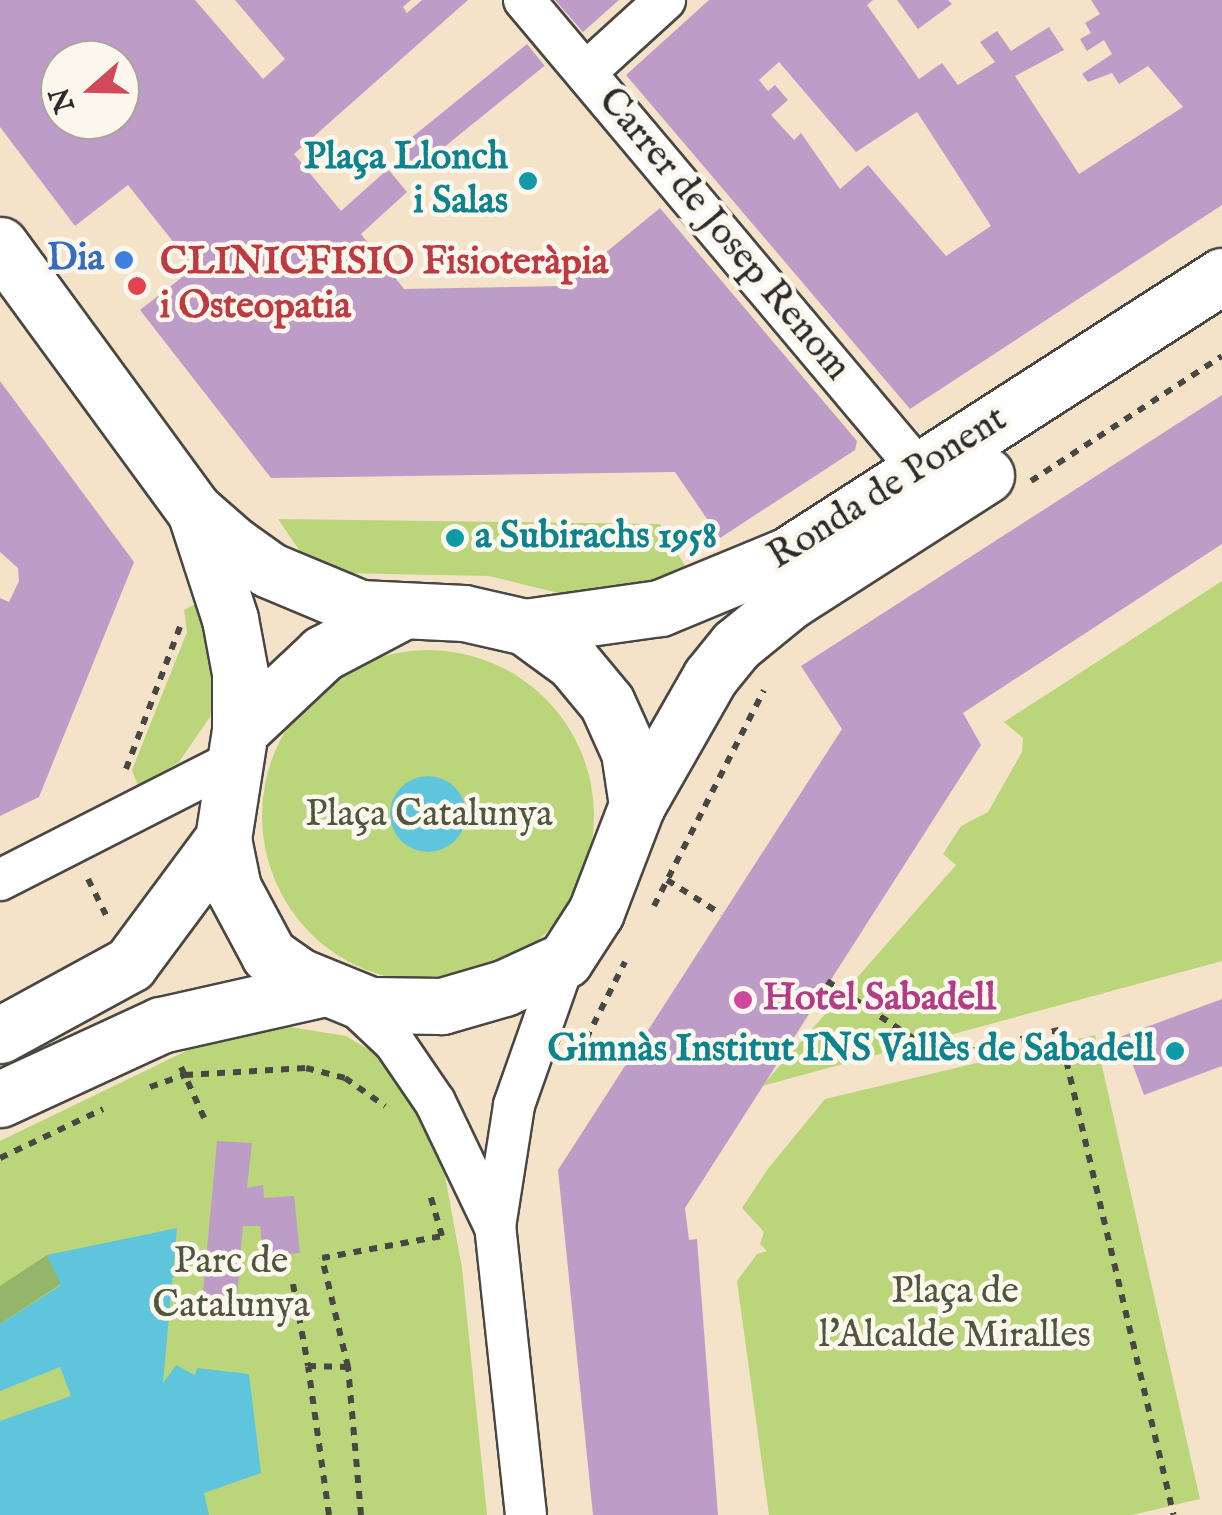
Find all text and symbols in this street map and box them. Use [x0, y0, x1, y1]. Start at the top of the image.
north arrow [40, 40, 140, 140]
street label: Carrer de Josep Renom [587, 79, 859, 391]
text: N [43, 82, 84, 117]
place label: Plaça Llonch i Salas [304, 136, 508, 225]
marker: Plaça Llonch i Salas [517, 170, 539, 192]
place label: Dia [47, 237, 104, 283]
place label: CLINICFISIO Fisioteràpia i Osteopatia [160, 241, 608, 330]
marker: Dia [113, 249, 135, 271]
marker: CLINICFISIO Fisioteràpia i Osteopatia [124, 273, 150, 299]
street label: Ronda de Ponent [760, 397, 1016, 581]
place label: a Subirachs 1958 [475, 515, 717, 561]
marker: a Subirachs 1958 [444, 527, 466, 549]
park label: Plaça Catalunya [305, 793, 553, 839]
place label: Hotel Sabadell [763, 977, 996, 1023]
marker: Hotel Sabadell [732, 989, 754, 1011]
place label: Gimnàs Institut INS Vallès de Sabadell [547, 1028, 1155, 1074]
marker: Gimnàs Institut INS Vallès de Sabadell [1164, 1040, 1186, 1062]
park label: Parc de Catalunya [152, 1240, 310, 1330]
park label: Plaça de l'Alcalde Miralles [819, 1270, 1091, 1360]

